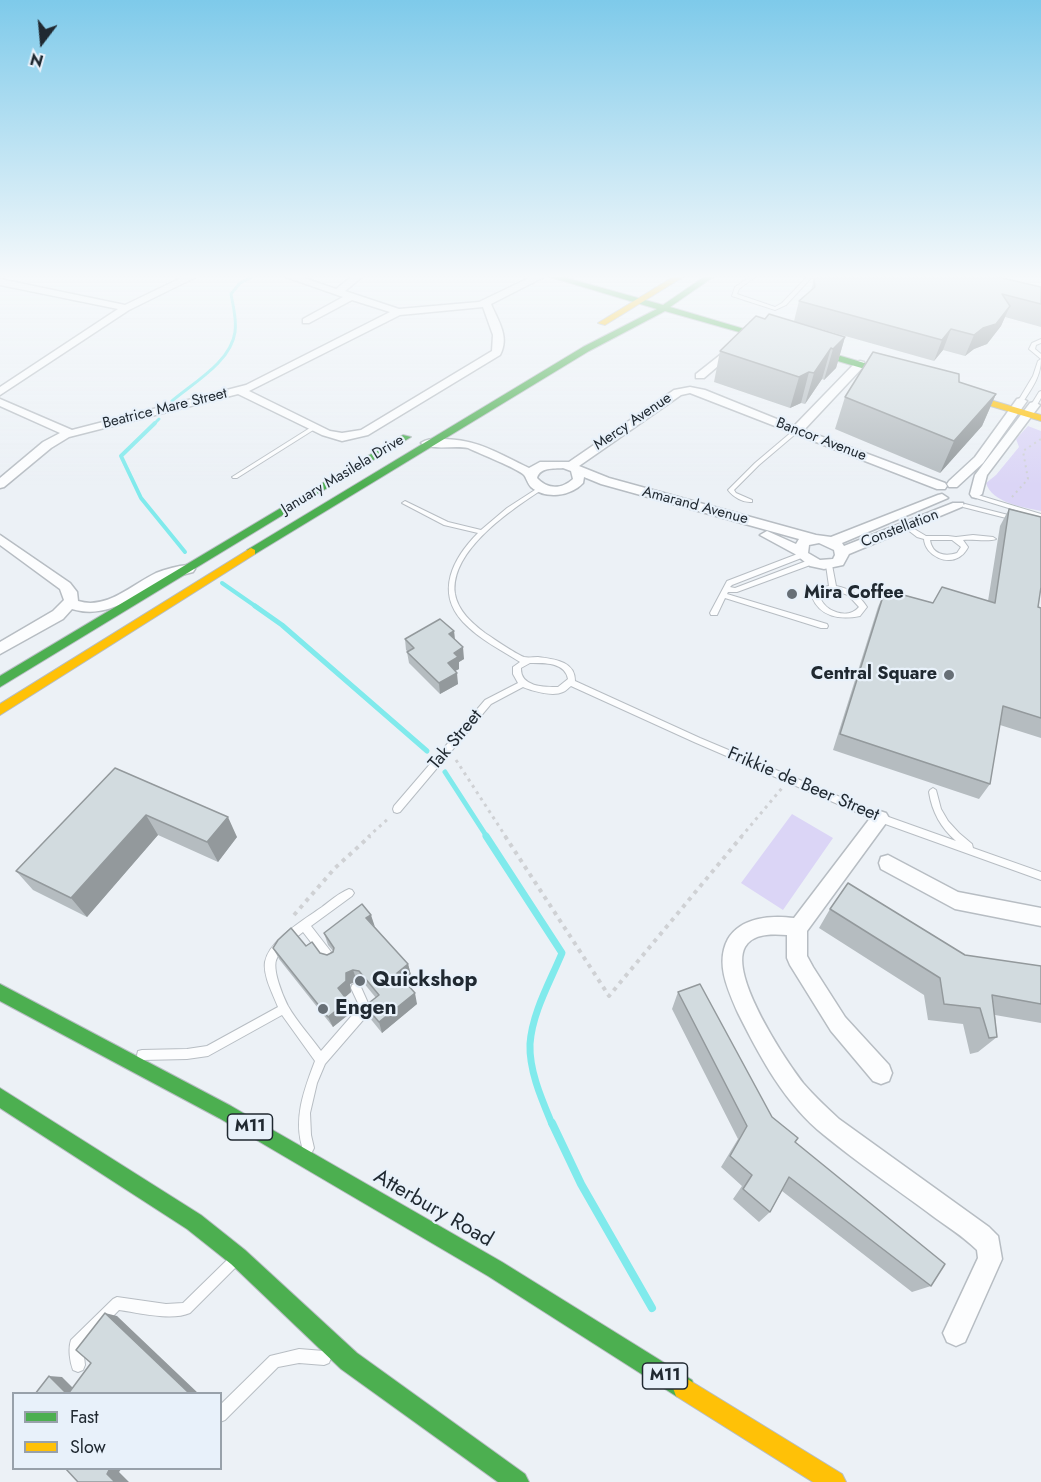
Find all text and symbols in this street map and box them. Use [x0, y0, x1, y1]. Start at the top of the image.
north arrow [12, 12, 72, 72]
text: N [28, 47, 46, 73]
street label: Beatrice Mare Street [101, 385, 229, 433]
street label: Mercy Avenue [591, 389, 675, 455]
street label: Bancor Avenue [773, 415, 869, 465]
street label: January Masilela Drive [279, 431, 407, 519]
street label: Amarand Avenue [640, 483, 750, 529]
street label: Constellation [859, 506, 941, 552]
place label: Mira Coffee [804, 583, 904, 605]
marker: Mira Coffee [785, 587, 799, 601]
place label: Central Square [811, 664, 937, 686]
marker: Central Square [942, 668, 956, 682]
street label: Tak Street [425, 706, 487, 774]
street label: Frikkie de Beer Street [724, 743, 882, 827]
place label: Quickshop [372, 968, 477, 994]
marker: Quickshop [353, 974, 367, 988]
place label: Engen [335, 996, 397, 1022]
marker: Engen [316, 1002, 330, 1016]
road number: M11 [228, 1114, 272, 1140]
street label: Atterbury Road [369, 1165, 497, 1253]
road number: M11 [642, 1363, 688, 1389]
legend [12, 1392, 222, 1470]
text: Fast [70, 1404, 99, 1430]
text: Slow [70, 1434, 106, 1460]

